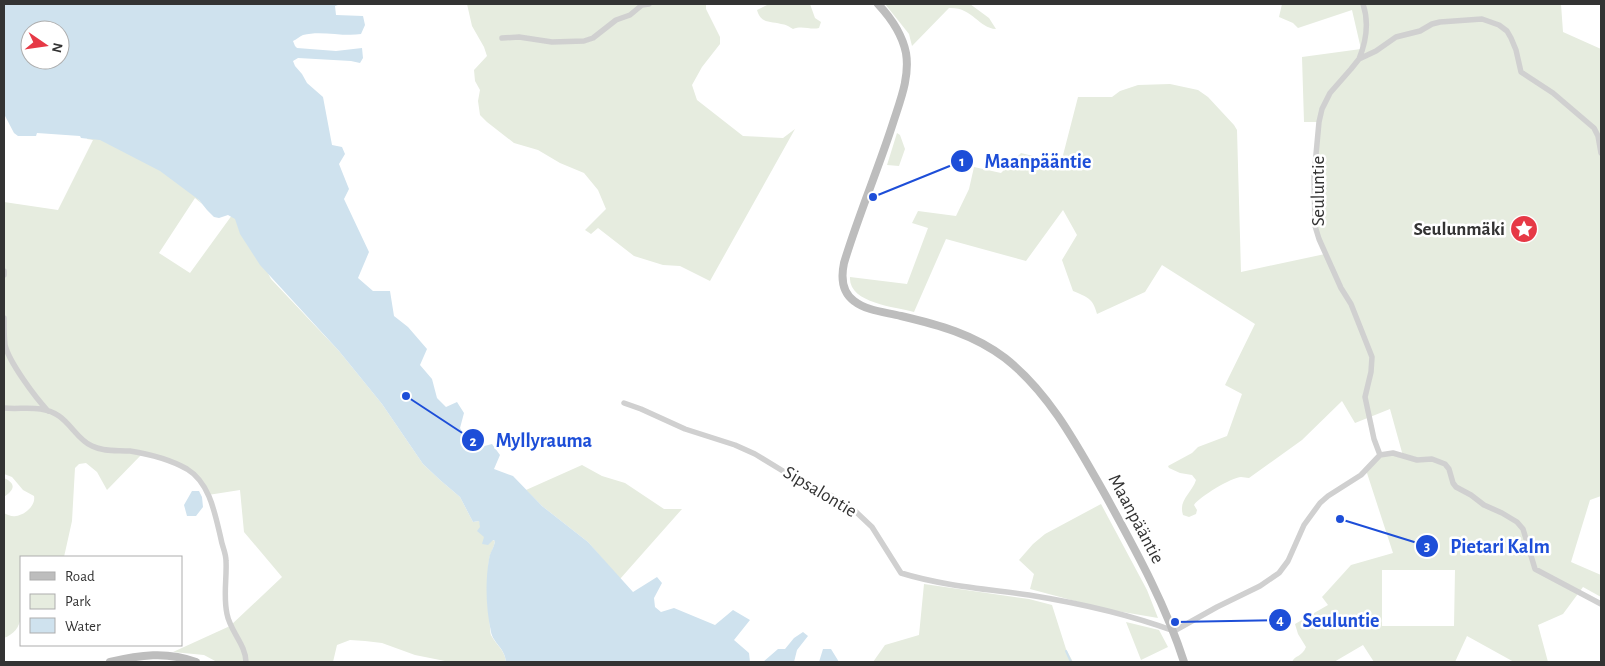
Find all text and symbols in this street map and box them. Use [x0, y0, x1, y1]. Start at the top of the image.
north arrow [20, 20, 70, 70]
text: N [49, 41, 65, 54]
callout: Maanpääntie [949, 143, 1101, 178]
text: Maanpääntie [985, 152, 1091, 172]
text: 1 [959, 154, 965, 169]
street label: Seuluntie [1309, 156, 1328, 226]
place icon: Seulunmäki [1509, 214, 1539, 244]
place label: Seulunmäki [1413, 220, 1505, 239]
callout: Myllyrauma [461, 423, 602, 458]
text: Myllyrauma [496, 431, 593, 451]
text: 2 [469, 434, 477, 449]
street label: Sipsalontie [780, 463, 860, 521]
street label: Maanpääntie [1105, 471, 1167, 567]
callout: Pietari Kalm [1415, 528, 1559, 563]
text: Pietari Kalm [1450, 537, 1550, 557]
text: 3 [1424, 539, 1430, 554]
legend [20, 556, 182, 646]
text: Road [65, 569, 95, 584]
text: Park [65, 594, 91, 609]
callout: Seuluntie [1267, 603, 1390, 638]
text: Seuluntie [1302, 611, 1380, 631]
text: 4 [1276, 613, 1284, 628]
text: Water [65, 619, 101, 634]

